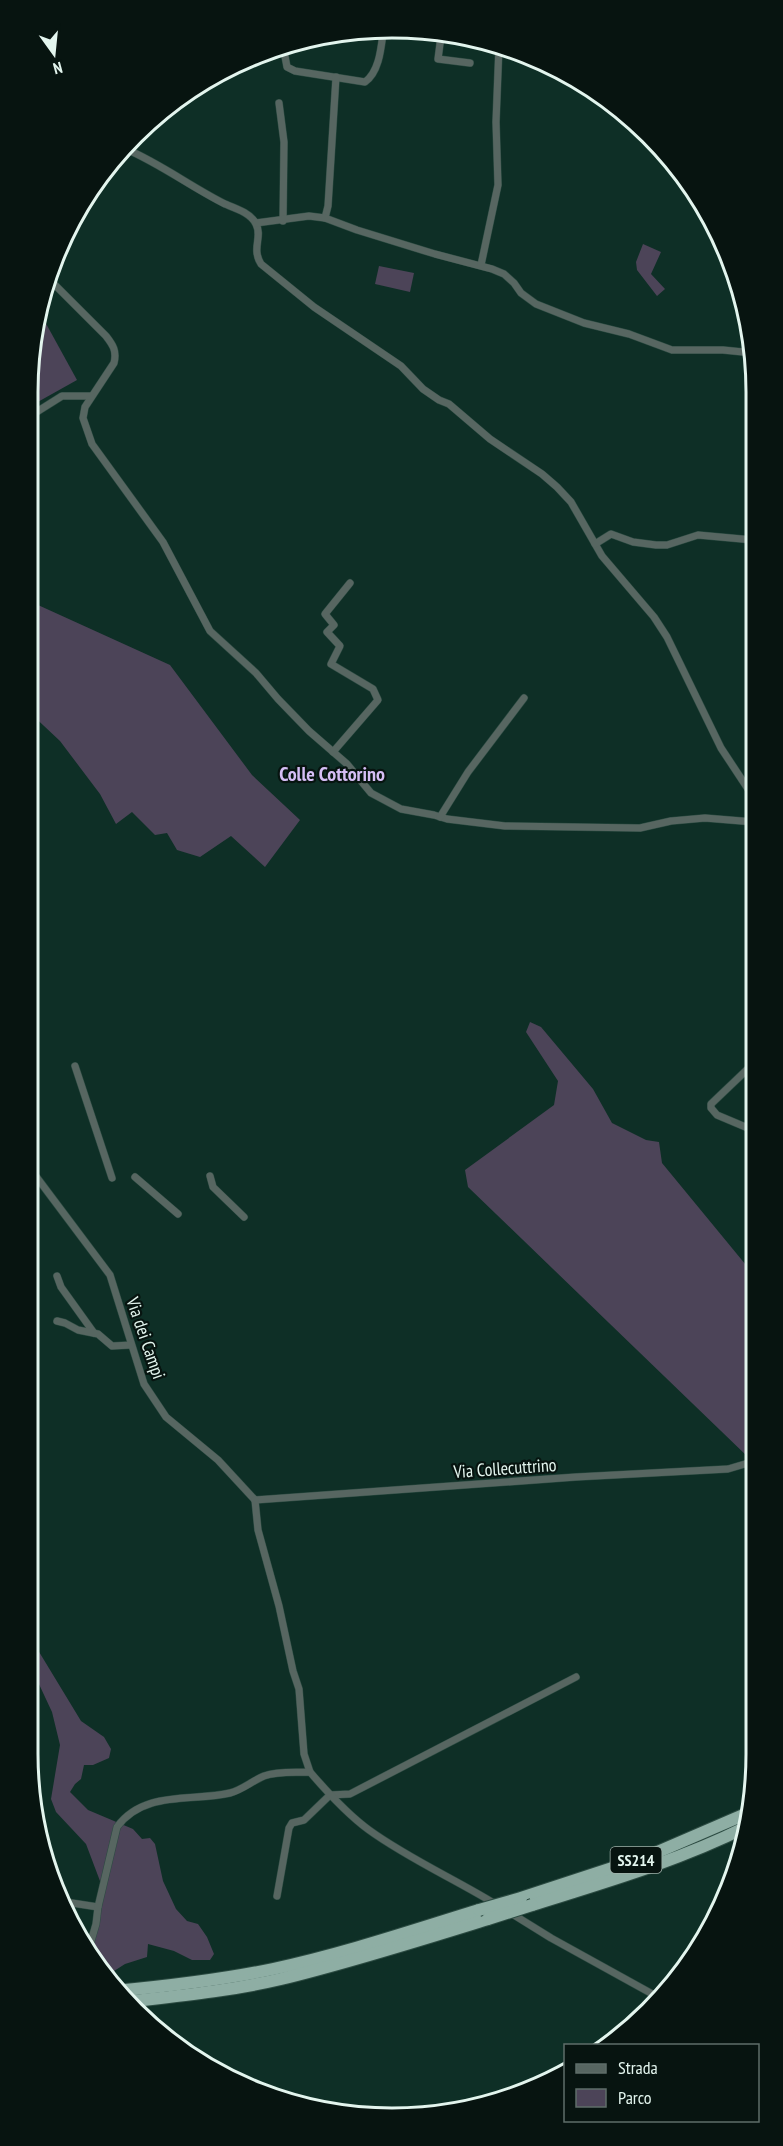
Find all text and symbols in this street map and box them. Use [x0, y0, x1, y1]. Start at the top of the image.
north arrow [24, 24, 84, 84]
text: N [51, 58, 65, 79]
district label: Colle Cottorino [279, 761, 385, 787]
street label: Via dei Campi [121, 1293, 171, 1382]
street label: Via Collecuttrino [452, 1453, 557, 1483]
road number: SS214 [610, 1847, 662, 1873]
legend [564, 2044, 759, 2122]
text: Strada [618, 2056, 658, 2079]
text: Parco [618, 2086, 652, 2109]

